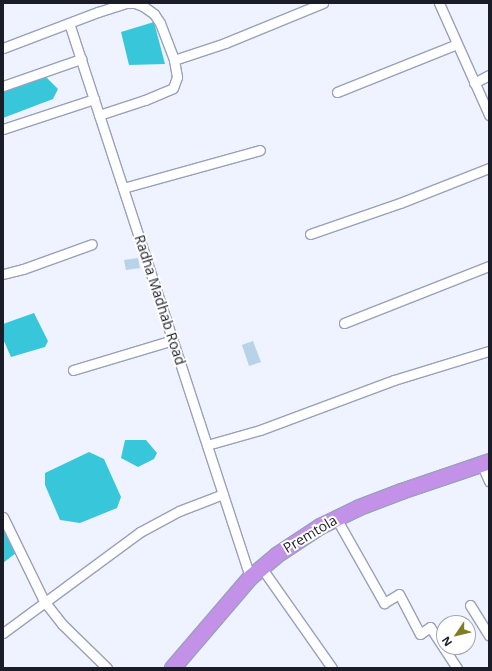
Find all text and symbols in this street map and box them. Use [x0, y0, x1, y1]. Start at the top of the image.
street label: Radha Madhab Road [131, 233, 189, 367]
street label: Premtola [280, 511, 340, 557]
north arrow [436, 615, 476, 655]
text: N [438, 634, 455, 650]

